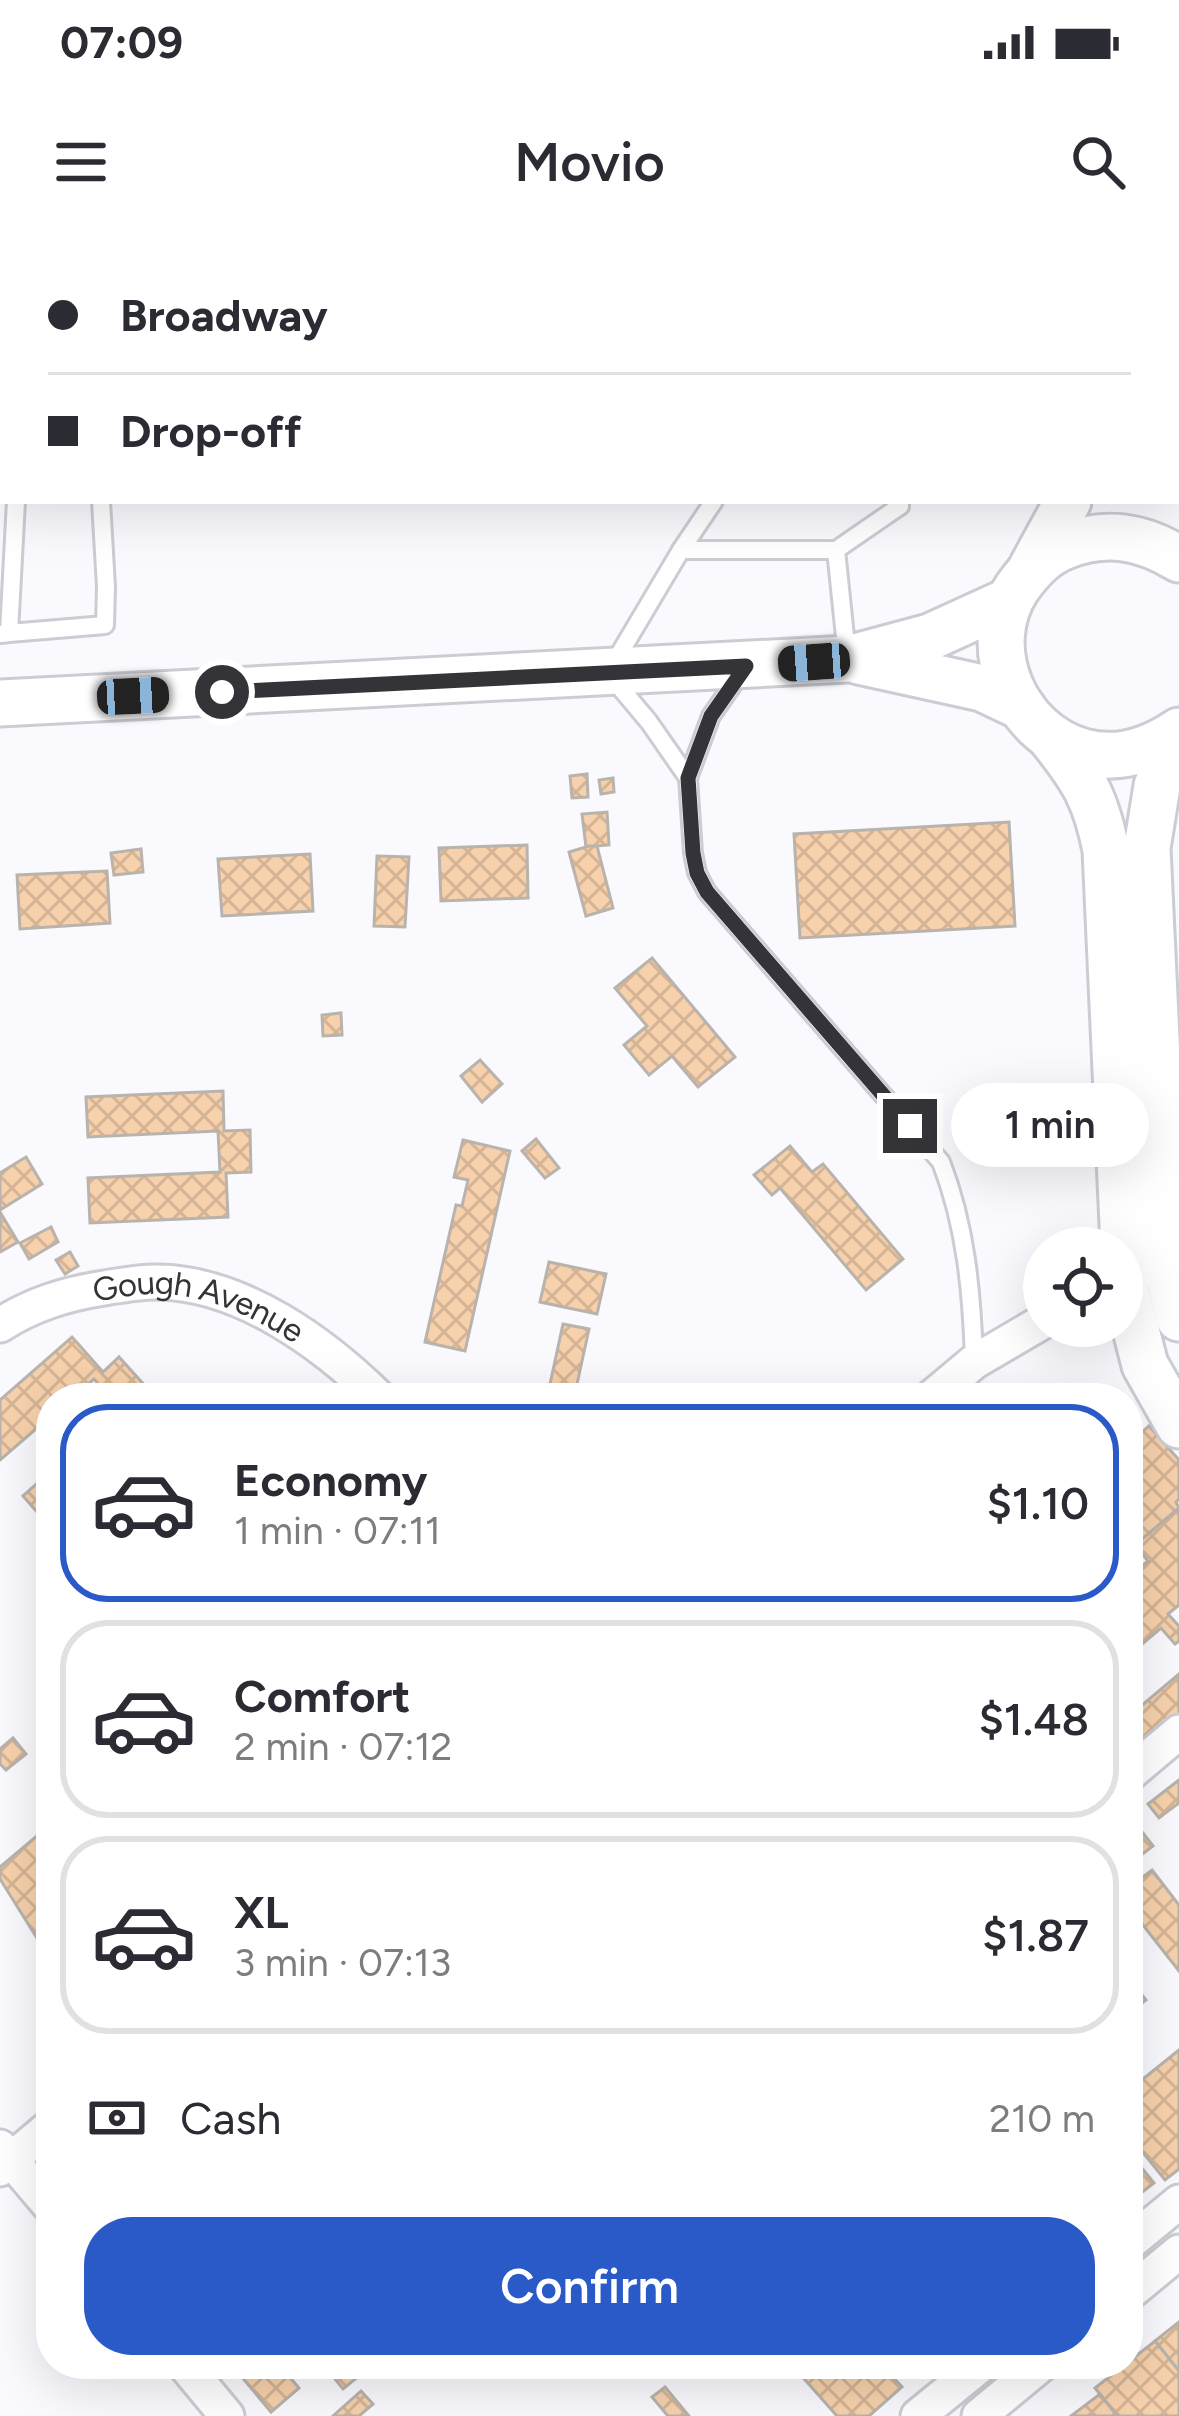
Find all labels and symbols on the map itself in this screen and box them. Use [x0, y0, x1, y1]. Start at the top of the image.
car [777, 642, 851, 682]
route start [195, 665, 249, 719]
car [96, 676, 170, 716]
callout: 1 min [952, 1084, 1150, 1168]
route end [883, 1099, 937, 1153]
street label: Gough Avenue [90, 1262, 312, 1350]

